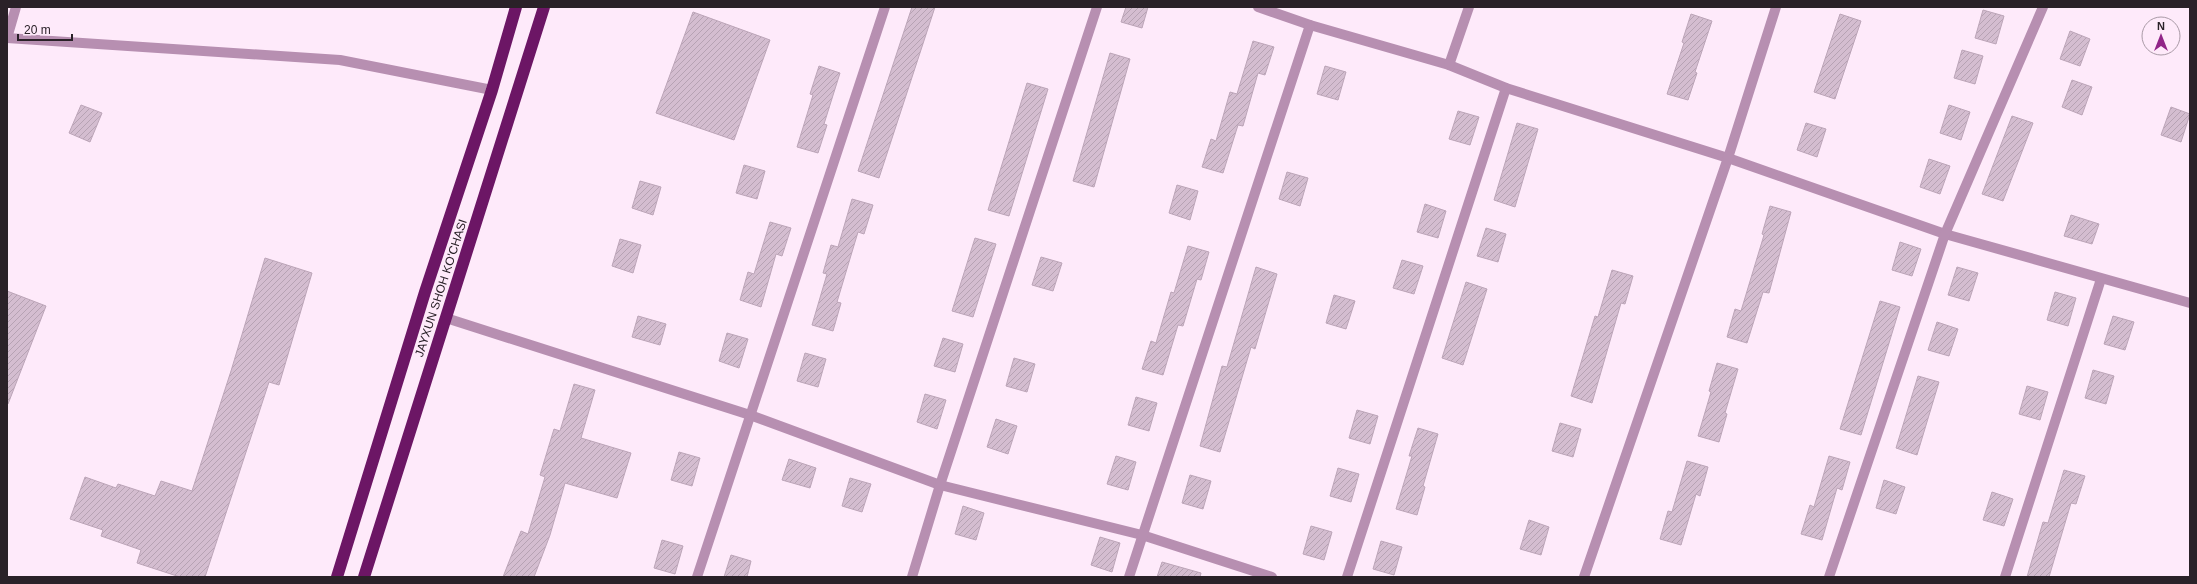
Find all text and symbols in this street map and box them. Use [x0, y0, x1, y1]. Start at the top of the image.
scale bar [18, 16, 72, 42]
north arrow [2141, 16, 2181, 56]
text: N [2157, 20, 2165, 32]
text: 20 m [24, 23, 51, 37]
street label: JAYXUN SHOH KO'CHASI [412, 217, 470, 359]

